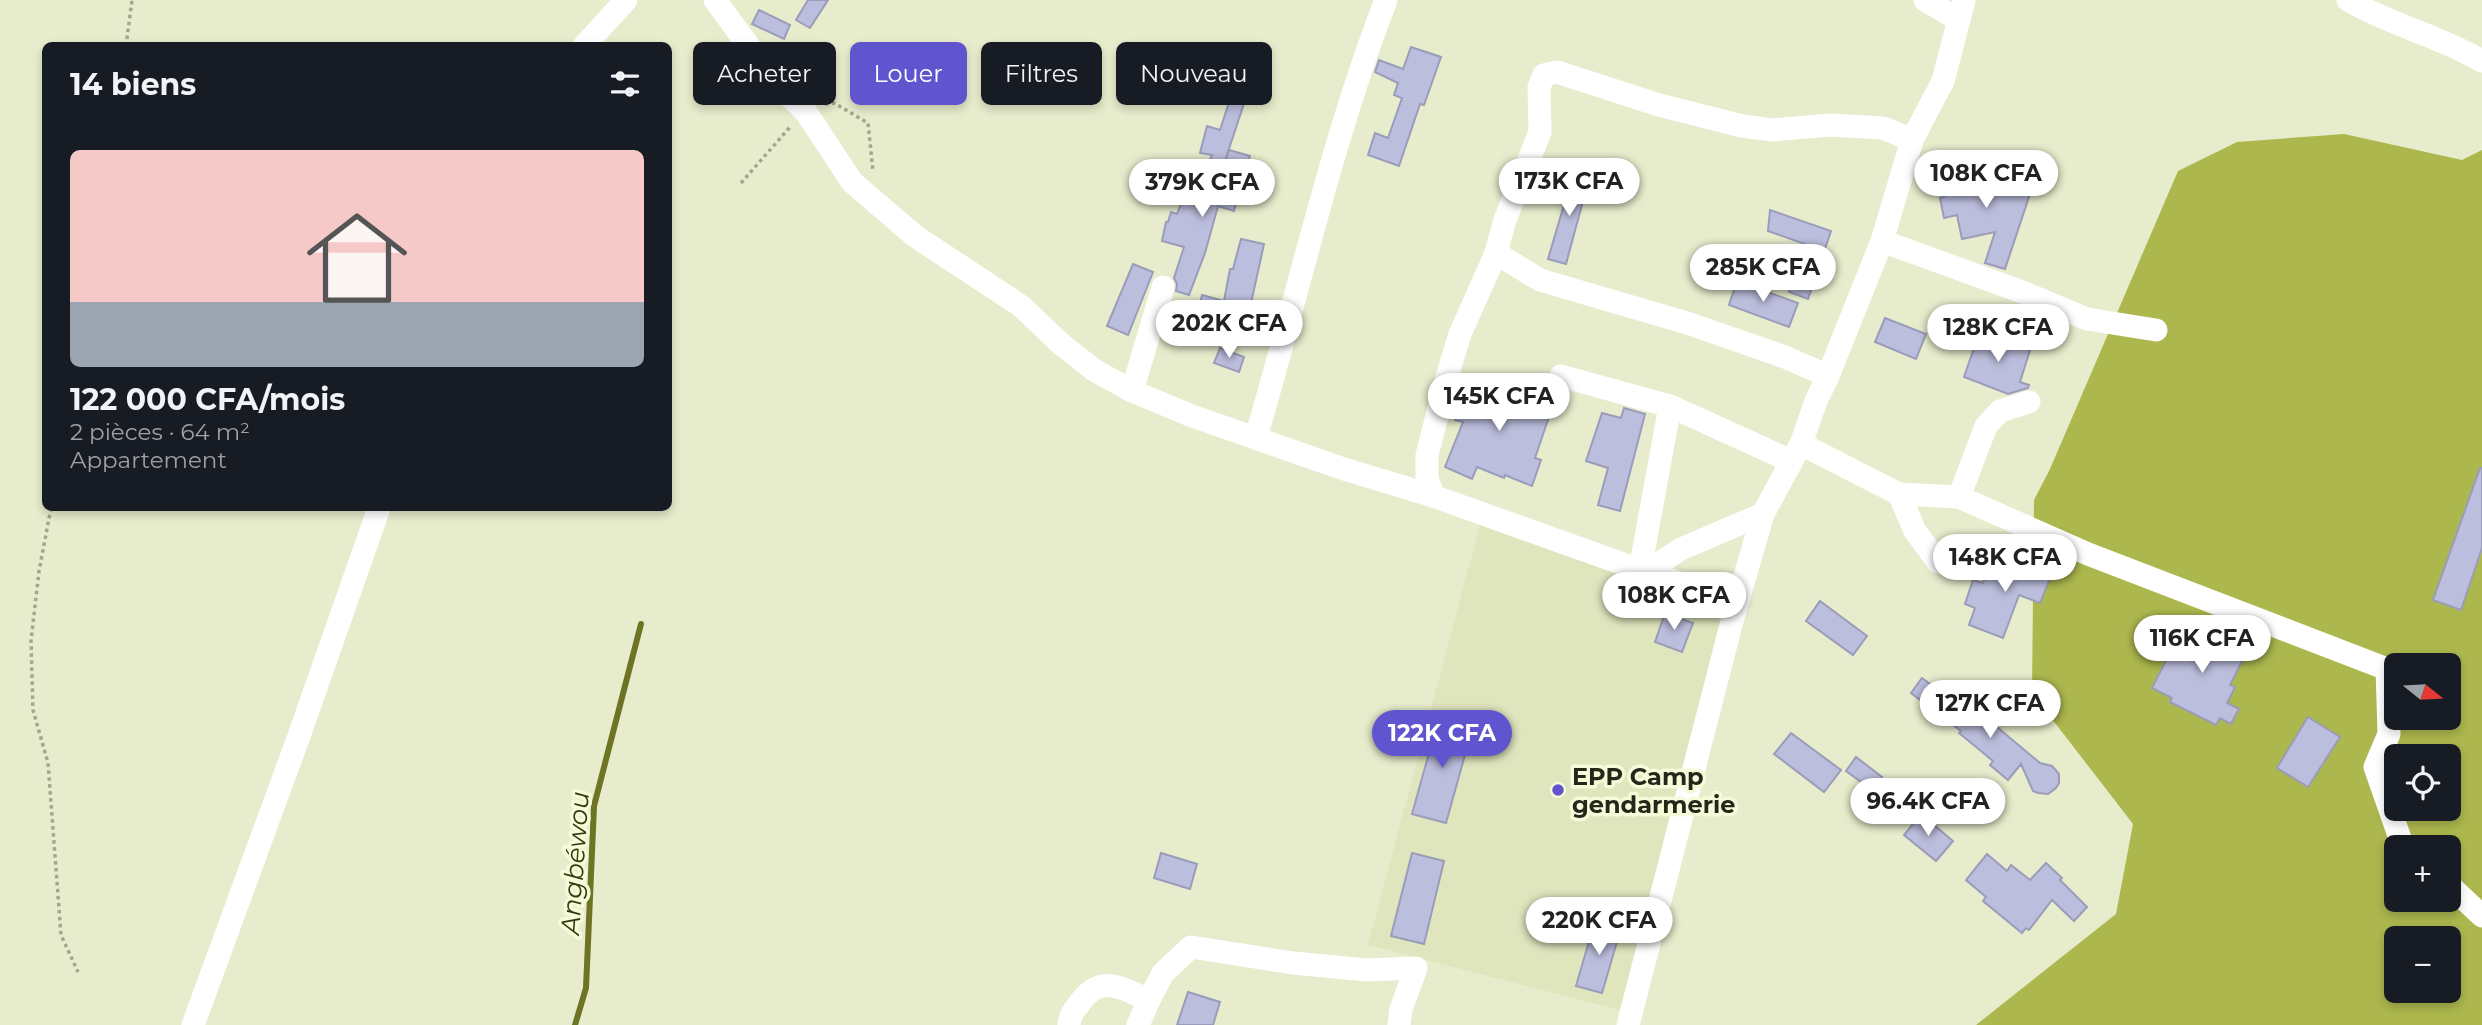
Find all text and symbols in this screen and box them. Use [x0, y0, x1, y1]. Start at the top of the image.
chip: Acheter [693, 42, 836, 105]
chip: Louer [850, 42, 967, 105]
chip: Filtres [981, 42, 1102, 105]
chip: Nouveau [1116, 42, 1272, 105]
icon: filters [606, 65, 644, 103]
text: 14 biens [70, 66, 196, 103]
pin: 108K CFA [1914, 150, 2058, 210]
pin: 173K CFA [1497, 158, 1641, 218]
text: 108K CFA [1930, 159, 2042, 187]
pin: 379K CFA [1130, 160, 1274, 219]
text: 173K CFA [1515, 167, 1623, 195]
text: 379K CFA [1145, 168, 1259, 196]
icon: home [294, 195, 420, 321]
pin: 285K CFA [1691, 244, 1835, 304]
text: 285K CFA [1706, 253, 1820, 281]
pin: 202K CFA [1157, 300, 1301, 360]
pin: 128K CFA [1926, 304, 2070, 364]
text: 202K CFA [1172, 309, 1286, 337]
text: 128K CFA [1943, 313, 2053, 341]
pin: 145K CFA [1427, 374, 1571, 433]
text: 122 000 CFA/mois [70, 381, 345, 418]
text: 145K CFA [1444, 382, 1554, 410]
text: 2 pièces · 64 m² [70, 418, 250, 446]
text: Appartement [70, 446, 227, 474]
pin: 148K CFA [1933, 534, 2077, 594]
text: 148K CFA [1949, 543, 2061, 571]
pin: 108K CFA [1602, 572, 1746, 632]
text: 108K CFA [1618, 581, 1730, 609]
pin: 116K CFA [2130, 616, 2274, 675]
text: 116K CFA [2150, 624, 2254, 652]
north arrow [2384, 653, 2460, 730]
map controls [2384, 653, 2461, 1003]
pin: 127K CFA [1918, 680, 2062, 740]
text: 127K CFA [1936, 689, 2044, 717]
pin: 122K CFA [1370, 710, 1514, 770]
text: 122K CFA [1388, 719, 1496, 747]
button: locate [2384, 744, 2461, 821]
place label: EPP Camp gendarmerie [1572, 762, 1735, 819]
pin: 96.4K CFA [1848, 778, 2008, 838]
marker: EPP Camp gendarmerie [1550, 782, 1566, 798]
text: 96.4K CFA [1866, 787, 1990, 815]
water label: Angbéwou [554, 790, 596, 938]
button: + [2384, 835, 2461, 912]
pin: 220K CFA [1527, 898, 1671, 957]
text: 220K CFA [1542, 906, 1656, 934]
button: − [2384, 926, 2461, 1003]

